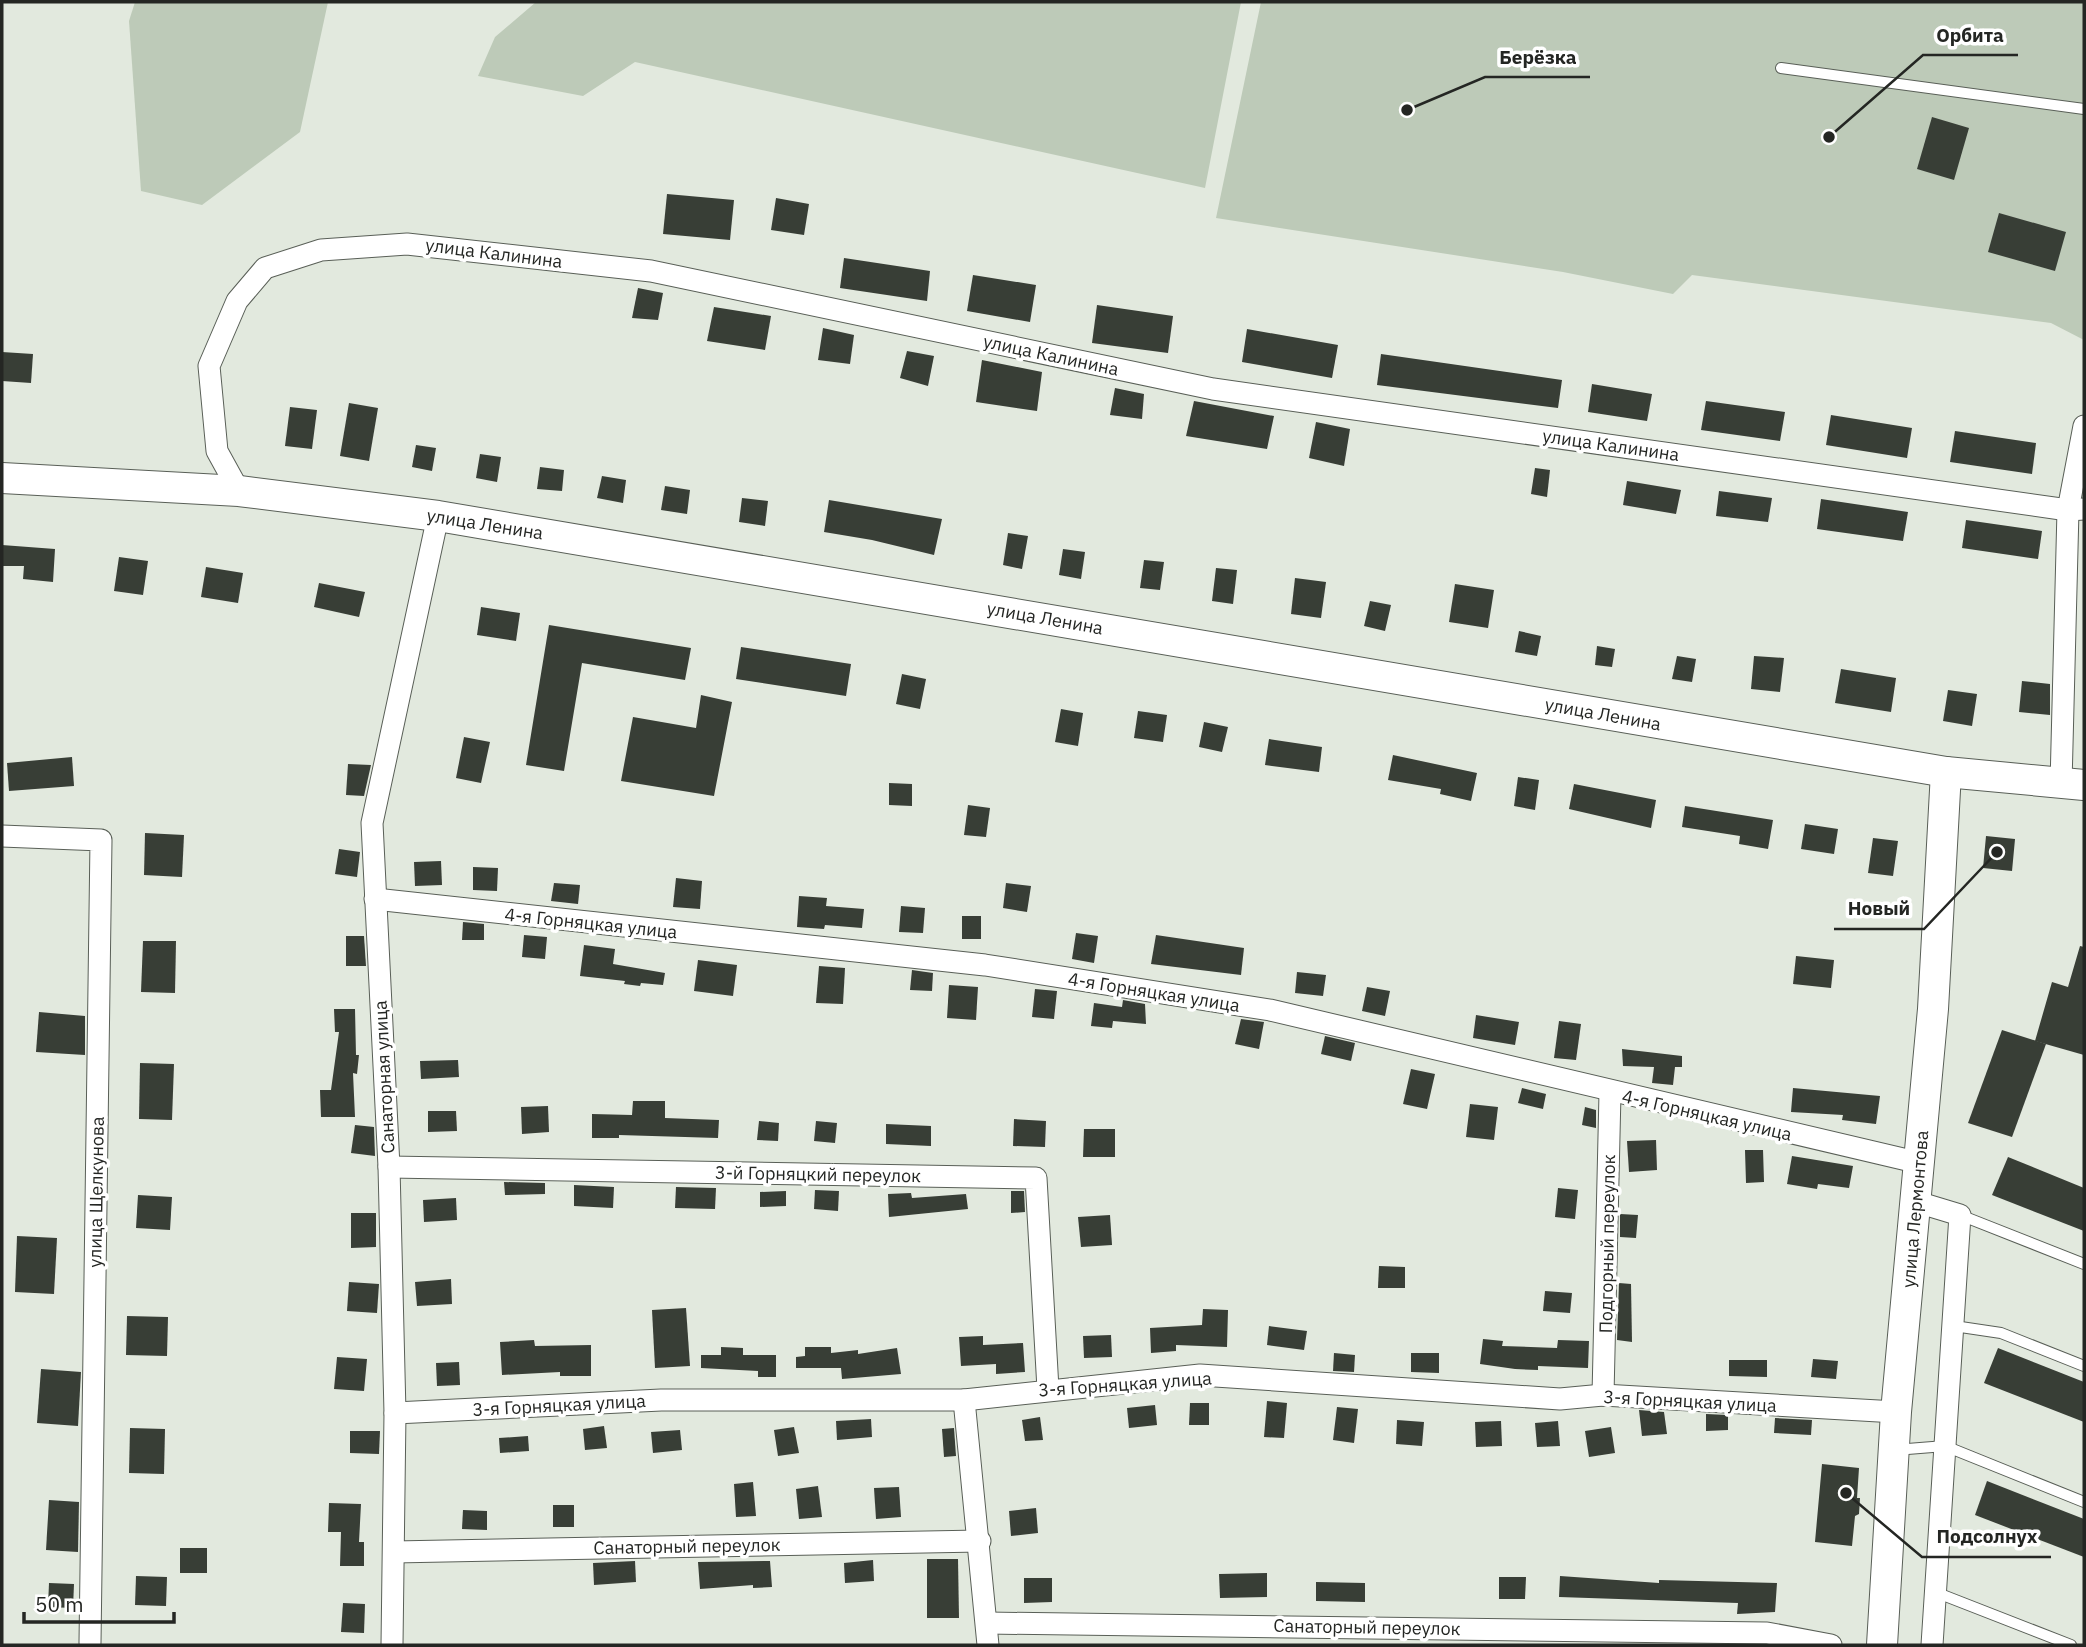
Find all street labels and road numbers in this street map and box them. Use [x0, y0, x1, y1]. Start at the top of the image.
street label: улица Калинина [424, 233, 564, 273]
street label: улица Калинина [981, 329, 1121, 381]
street label: улица Калинина [1541, 424, 1681, 466]
street label: улица Ленина [425, 503, 545, 545]
street label: улица Ленина [985, 596, 1105, 640]
street label: улица Ленина [1543, 692, 1663, 736]
street label: 4-я Горняцкая улица [503, 902, 679, 944]
street label: 4-я Горняцкая улица [1066, 967, 1242, 1017]
street label: Санаторная улица [368, 999, 399, 1154]
street label: 4-я Горняцкая улица [1620, 1084, 1795, 1146]
street label: улица Щелкунова [83, 1116, 109, 1268]
street label: улица Лермонтова [1897, 1129, 1933, 1289]
street label: Подгорный переулок [1594, 1154, 1620, 1334]
street label: 3-й Горняцкий переулок [715, 1161, 921, 1187]
street label: 3-я Горняцкая улица [1038, 1366, 1213, 1402]
street label: 3-я Горняцкая улица [1603, 1385, 1778, 1417]
street label: 3-я Горняцкая улица [472, 1389, 647, 1421]
street label: Санаторный переулок [593, 1533, 781, 1559]
street label: Санаторный переулок [1273, 1614, 1461, 1640]

